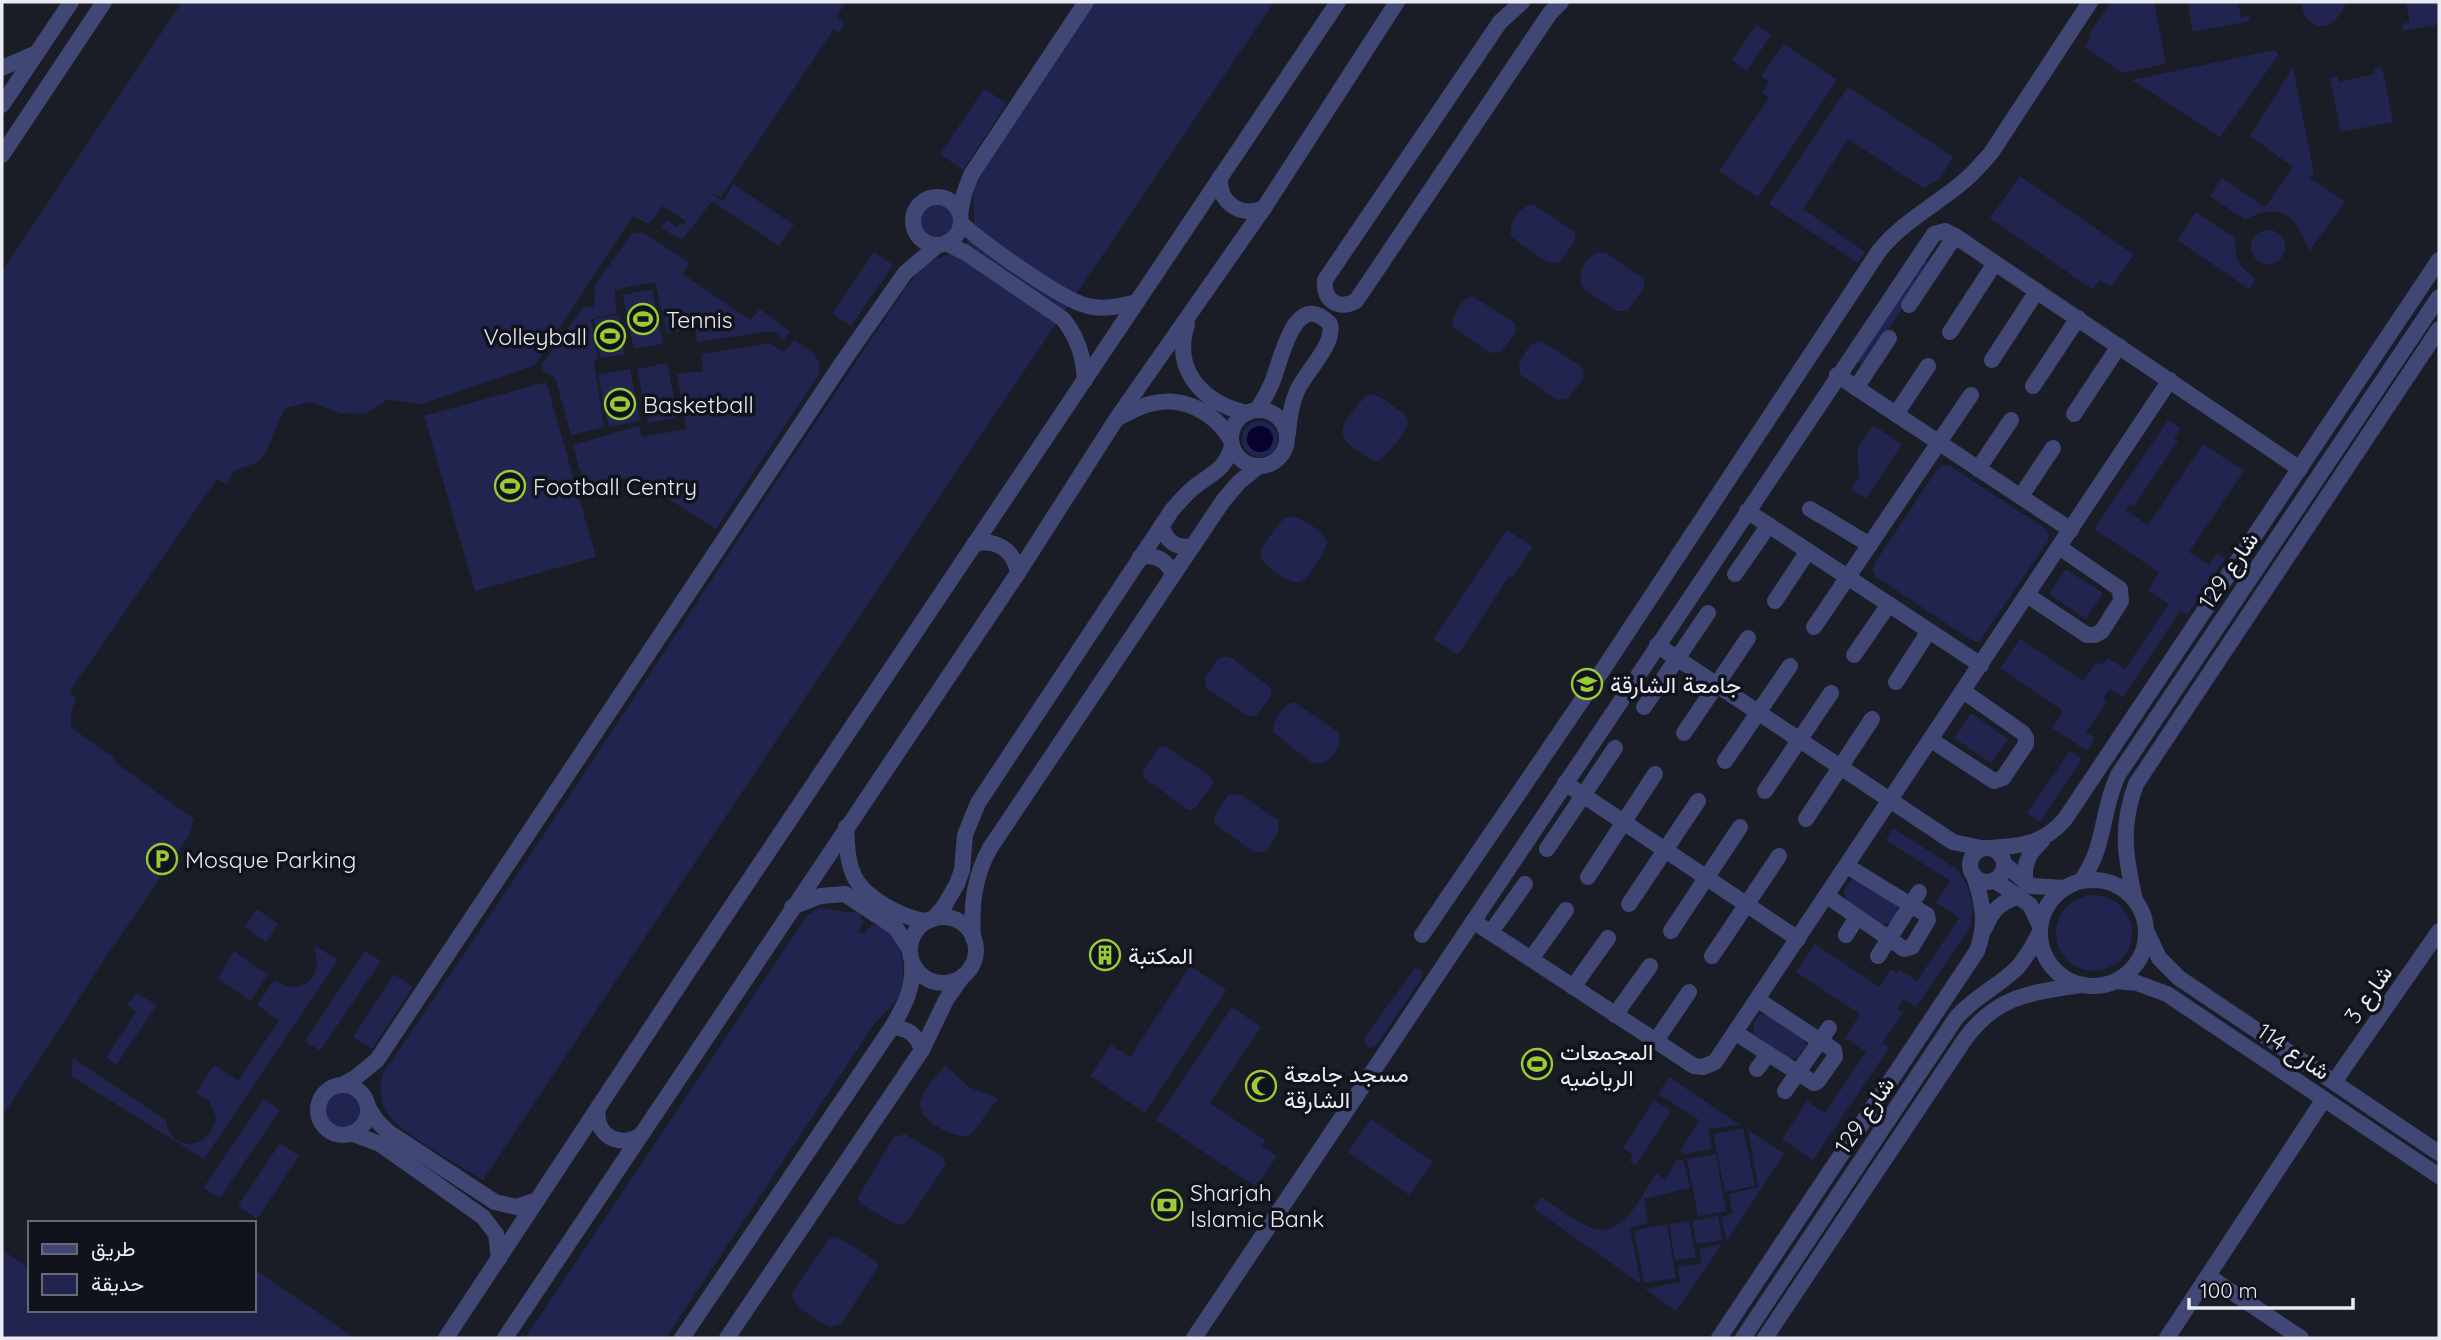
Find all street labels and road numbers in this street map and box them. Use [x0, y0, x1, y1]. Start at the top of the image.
street label: شارع 129 [2192, 526, 2266, 615]
street label: شارع 3 [2338, 959, 2400, 1030]
street label: شارع 114 [2251, 1016, 2336, 1087]
street label: شارع 129 [1828, 1071, 1902, 1160]

